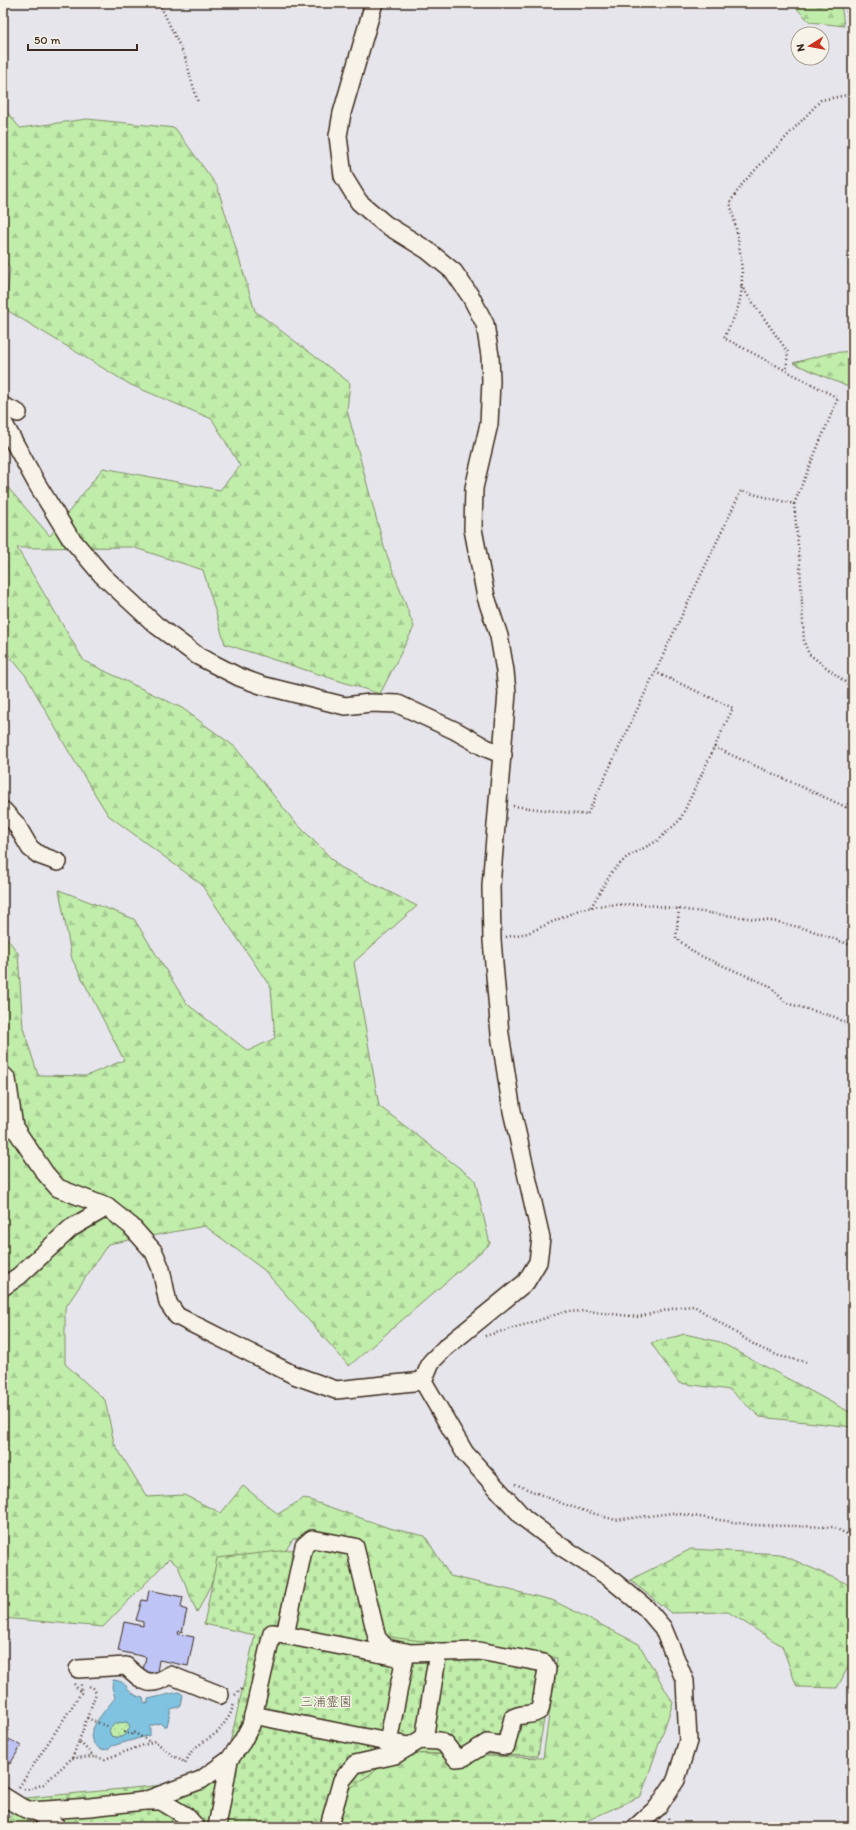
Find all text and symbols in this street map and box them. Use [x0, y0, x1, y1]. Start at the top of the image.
scale bar [28, 26, 137, 52]
north arrow [790, 26, 830, 66]
text: 50 m [34, 33, 60, 47]
text: N [794, 43, 808, 53]
park label: 三浦霊園 [300, 1694, 352, 1709]

